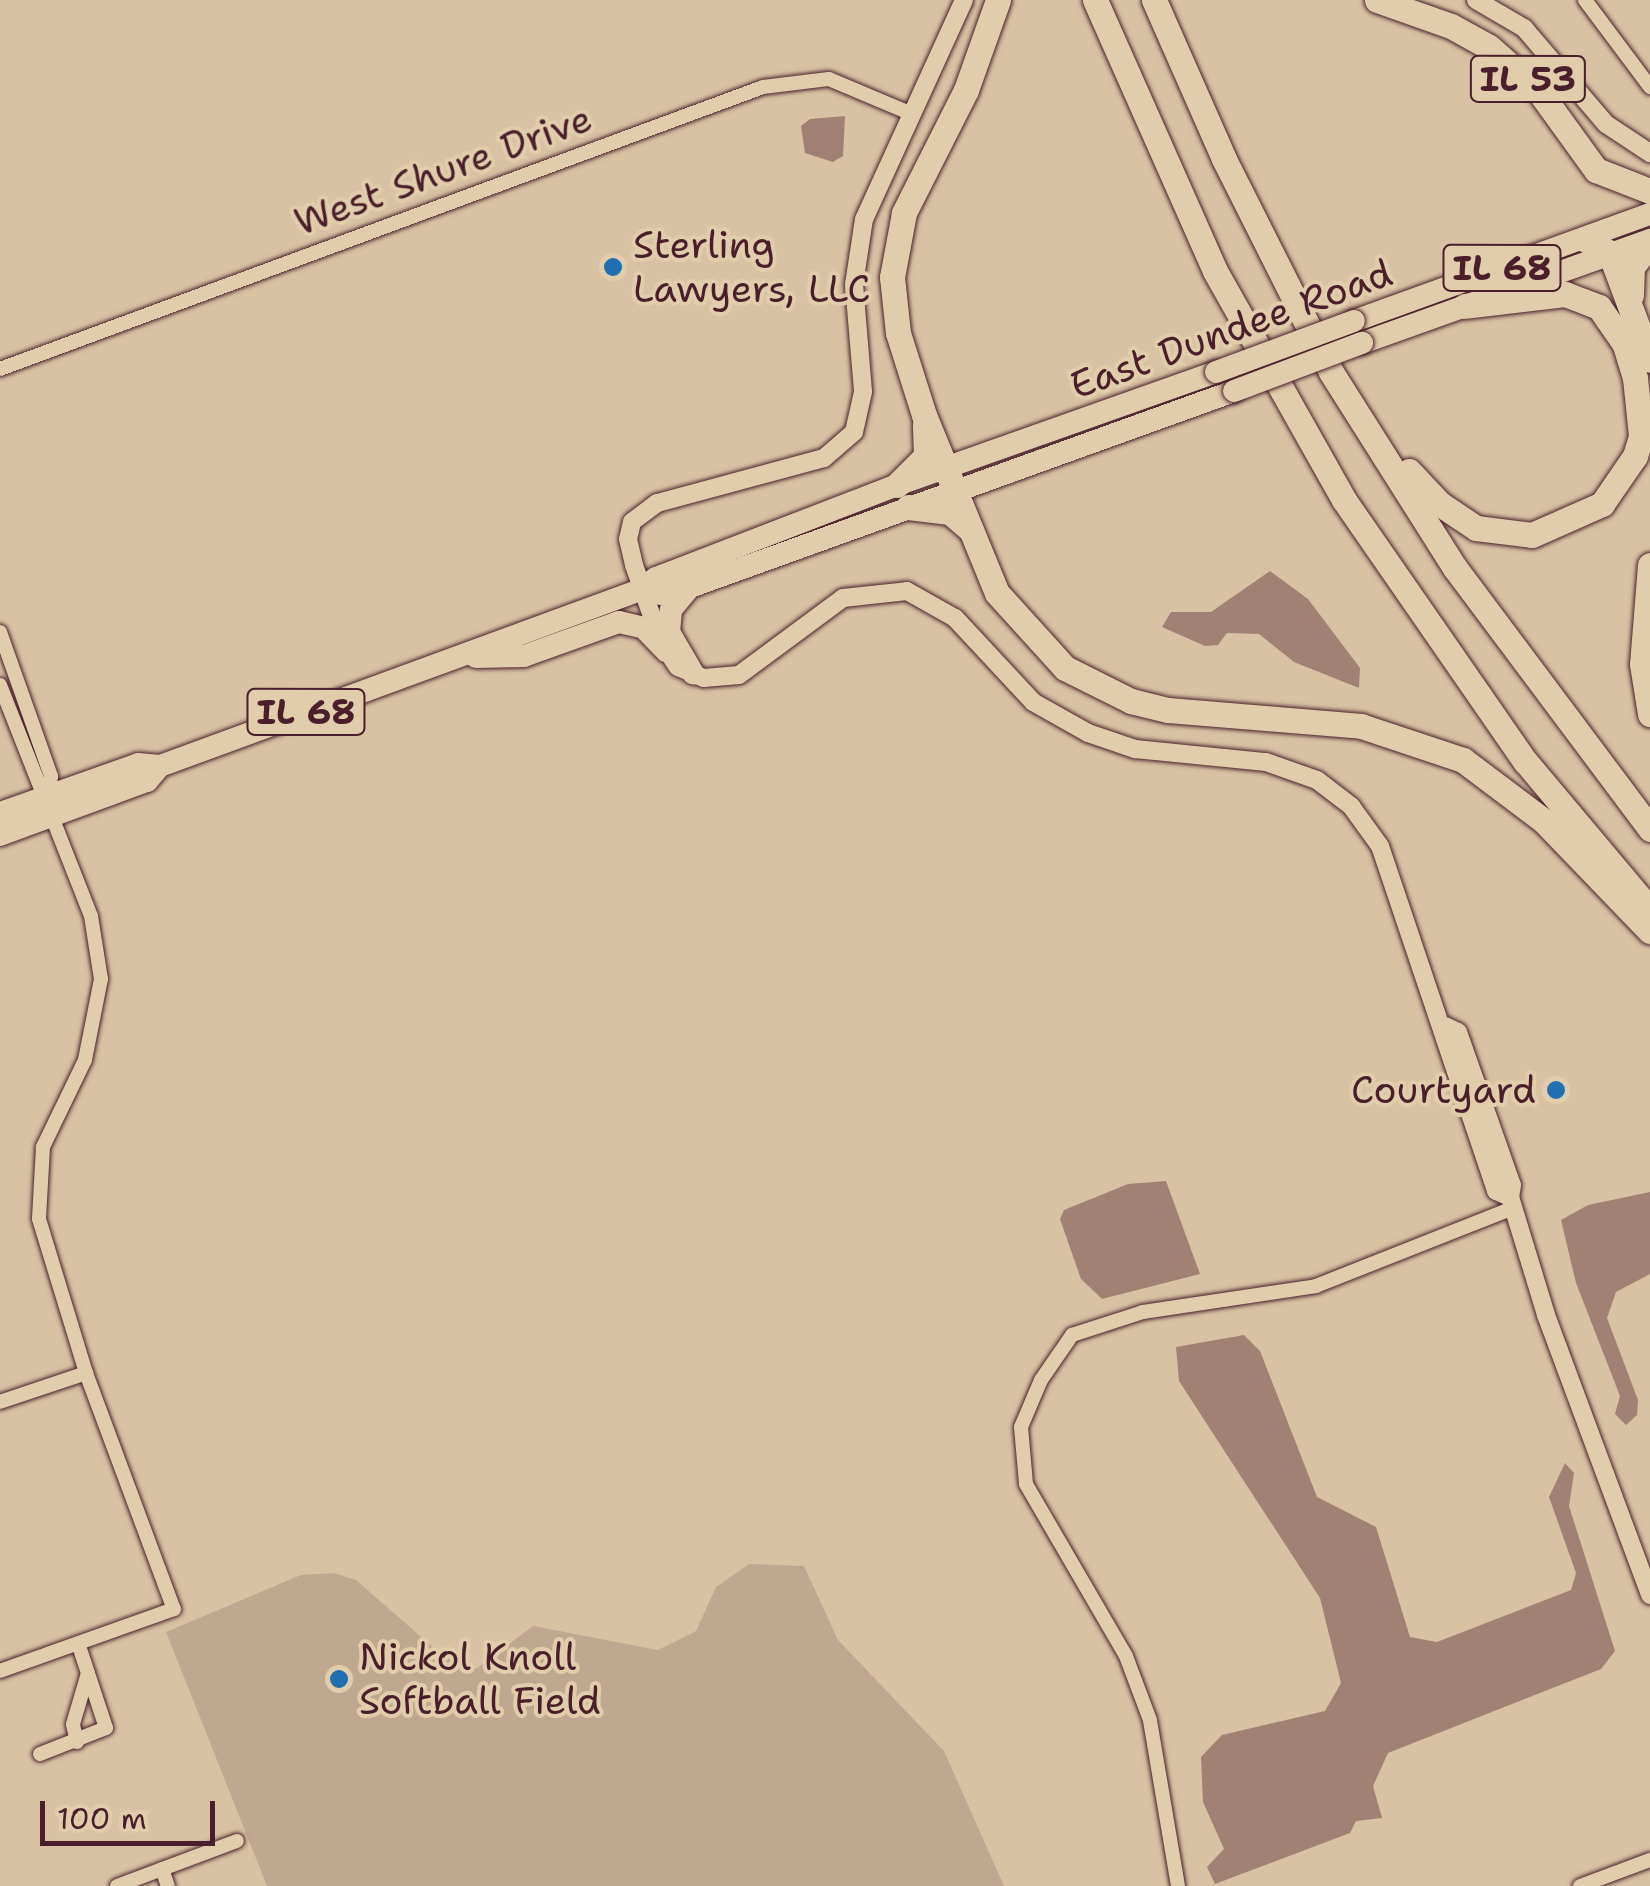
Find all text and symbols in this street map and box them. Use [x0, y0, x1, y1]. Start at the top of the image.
road number: IL 53 [1468, 49, 1588, 109]
street label: West Shure Drive [288, 95, 598, 245]
place label: Sterling Lawyers, LLC [633, 222, 871, 312]
road number: IL 68 [1442, 238, 1562, 298]
street label: East Dundee Road [1064, 250, 1398, 408]
marker: Sterling Lawyers, LLC [602, 256, 624, 278]
road number: IL 68 [246, 682, 366, 742]
place label: Courtyard [1351, 1067, 1536, 1113]
marker: Courtyard [1545, 1079, 1567, 1101]
place label: Nickol Knoll Softball Field [359, 1634, 601, 1724]
marker: Nickol Knoll Softball Field [328, 1668, 350, 1690]
scale bar [45, 1781, 220, 1843]
text: 100 m [57, 1798, 147, 1839]

